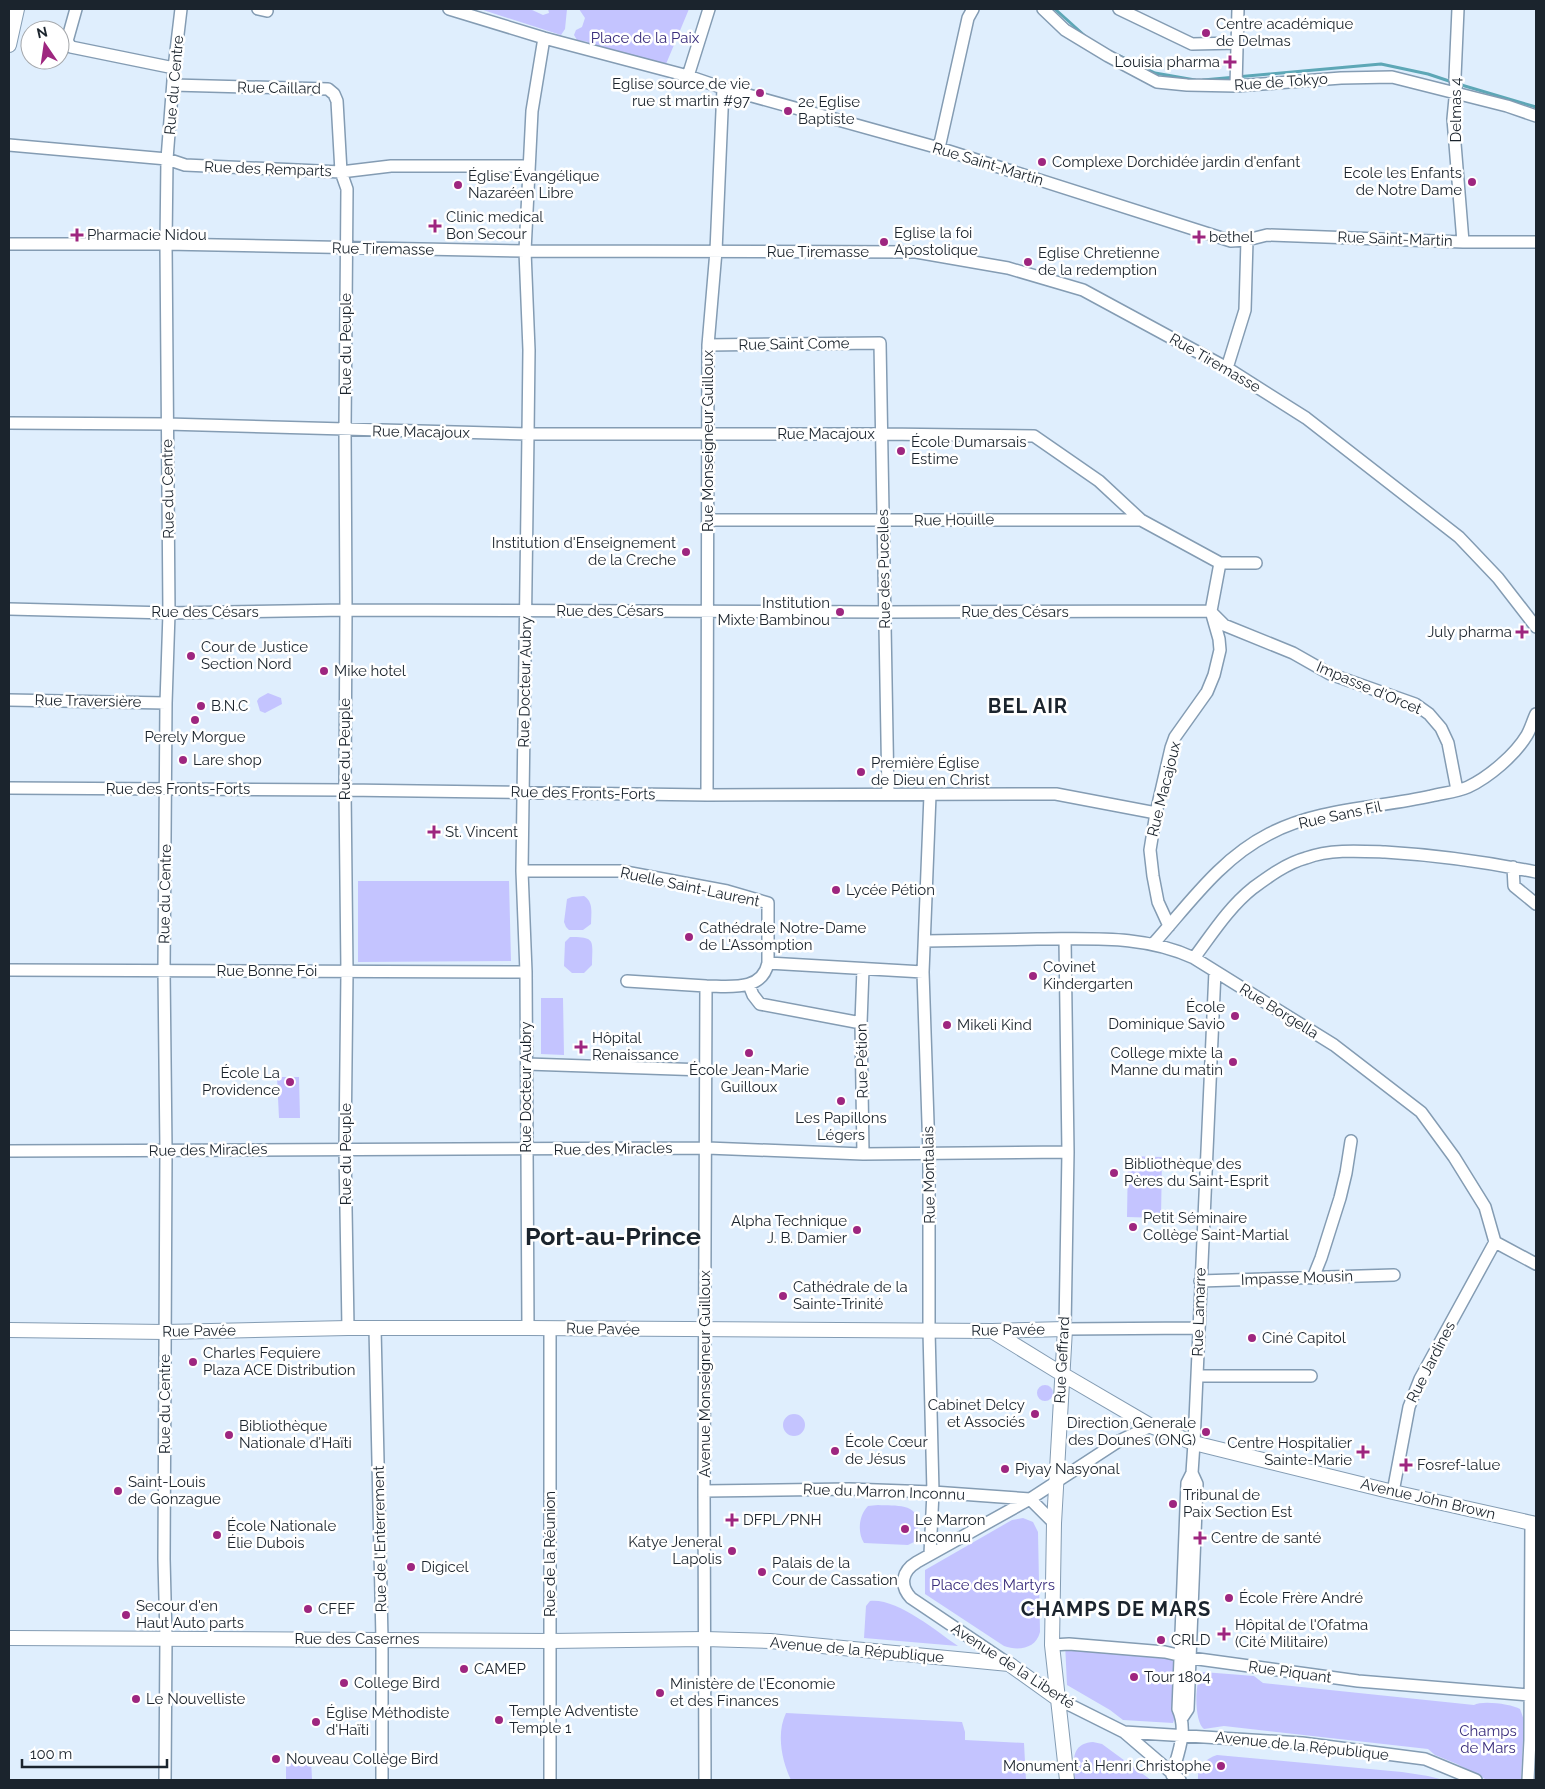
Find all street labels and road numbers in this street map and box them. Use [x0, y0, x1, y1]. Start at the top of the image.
street label: Rue du Centre [161, 34, 187, 136]
street label: Rue de Tokyo [1234, 70, 1329, 94]
street label: Rue Caillard [237, 78, 321, 98]
street label: Delmas 4 [1447, 78, 1465, 142]
street label: Rue Saint-Martin [930, 139, 1046, 189]
street label: Rue des Remparts [204, 158, 332, 180]
street label: Rue Saint-Martin [1337, 228, 1453, 250]
street label: Rue Tiremasse [332, 239, 434, 259]
street label: Rue Tiremasse [767, 243, 869, 261]
street label: Rue du Peuple [337, 293, 355, 395]
street label: Rue Tiremasse [1166, 330, 1264, 396]
street label: Rue Saint Come [738, 334, 850, 354]
street label: Rue Monseigneur Guilloux [699, 349, 717, 532]
street label: Rue Macajoux [372, 422, 470, 442]
street label: Rue Macajoux [777, 425, 875, 443]
street label: Rue du Centre [158, 439, 178, 539]
street label: Rue des Pucelles [874, 509, 894, 629]
street label: Rue Houille [914, 510, 994, 530]
street label: Rue des Césars [556, 602, 664, 620]
street label: Rue des Césars [151, 603, 259, 621]
street label: Rue des Césars [961, 603, 1069, 621]
street label: Rue Docteur Aubry [515, 616, 535, 748]
street label: Impasse d'Orcet [1314, 658, 1424, 718]
street label: Rue Traversière [34, 691, 142, 711]
street label: Rue du Peuple [336, 698, 354, 800]
street label: Rue Macajoux [1143, 739, 1185, 839]
street label: Rue des Fronts-Forts [106, 780, 250, 798]
street label: Rue des Fronts-Forts [510, 783, 656, 803]
street label: Rue Sans Fil [1297, 797, 1384, 833]
street label: Rue du Centre [155, 844, 175, 944]
street label: Ruelle Saint-Laurent [619, 863, 761, 911]
street label: Rue Bonne Foi [217, 962, 317, 980]
street label: Rue Borgella [1236, 980, 1322, 1042]
street label: Rue Docteur Aubry [517, 1021, 535, 1153]
street label: Rue Pétion [852, 1023, 872, 1099]
street label: Rue du Peuple [337, 1103, 355, 1205]
street label: Rue Montalais [919, 1126, 939, 1224]
street label: Rue des Miracles [554, 1139, 672, 1159]
street label: Rue des Miracles [149, 1140, 267, 1160]
street label: Rue Lamarre [1188, 1267, 1210, 1357]
street label: Impasse Mousin [1241, 1267, 1353, 1289]
street label: Avenue Monseigneur Guilloux [696, 1270, 714, 1478]
street label: Rue Geffrard [1051, 1316, 1073, 1404]
street label: Rue Jardines [1403, 1318, 1459, 1406]
street label: Rue Pavée [566, 1319, 640, 1339]
street label: Rue Pavée [971, 1320, 1045, 1340]
street label: Rue Pavée [162, 1321, 236, 1341]
street label: Rue du Centre [156, 1354, 174, 1454]
street label: Rue de l'Enterrement [370, 1465, 390, 1613]
street label: Avenue John Brown [1359, 1475, 1497, 1523]
street label: Rue du Marron Inconnu [803, 1480, 965, 1504]
street label: Rue de la Réunion [541, 1491, 559, 1617]
street label: Avenue de la Liberté [948, 1619, 1078, 1713]
street label: Rue des Casernes [294, 1630, 420, 1648]
street label: Avenue de la République [769, 1633, 945, 1667]
street label: Rue Piquant [1247, 1657, 1333, 1687]
street label: Avenue de la République [1214, 1728, 1390, 1764]

